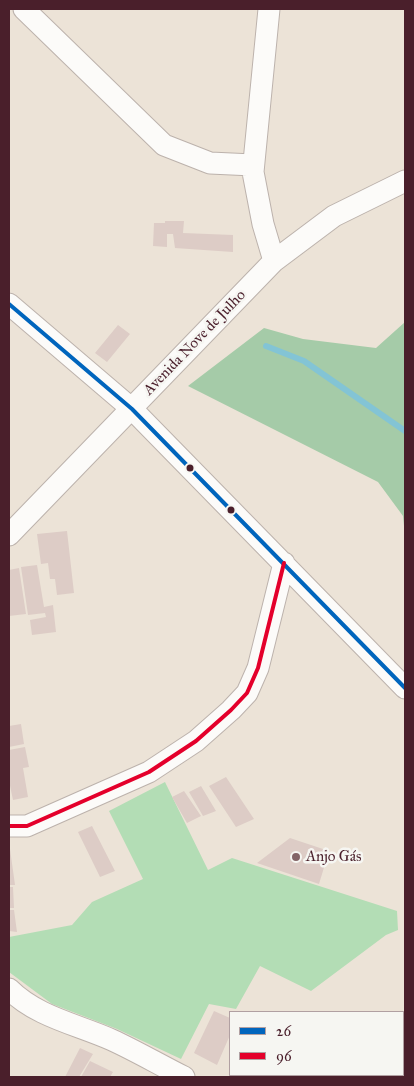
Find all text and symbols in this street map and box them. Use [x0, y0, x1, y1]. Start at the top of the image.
street label: Avenida Nove de Julho [140, 287, 250, 399]
unlabelled marker [185, 463, 195, 473]
unlabelled marker [226, 505, 236, 515]
place label: Anjo Gás [306, 848, 362, 866]
marker: Anjo Gás [290, 851, 302, 863]
legend [229, 1011, 404, 1076]
text: 26 [276, 1022, 291, 1040]
text: 96 [276, 1047, 292, 1065]

